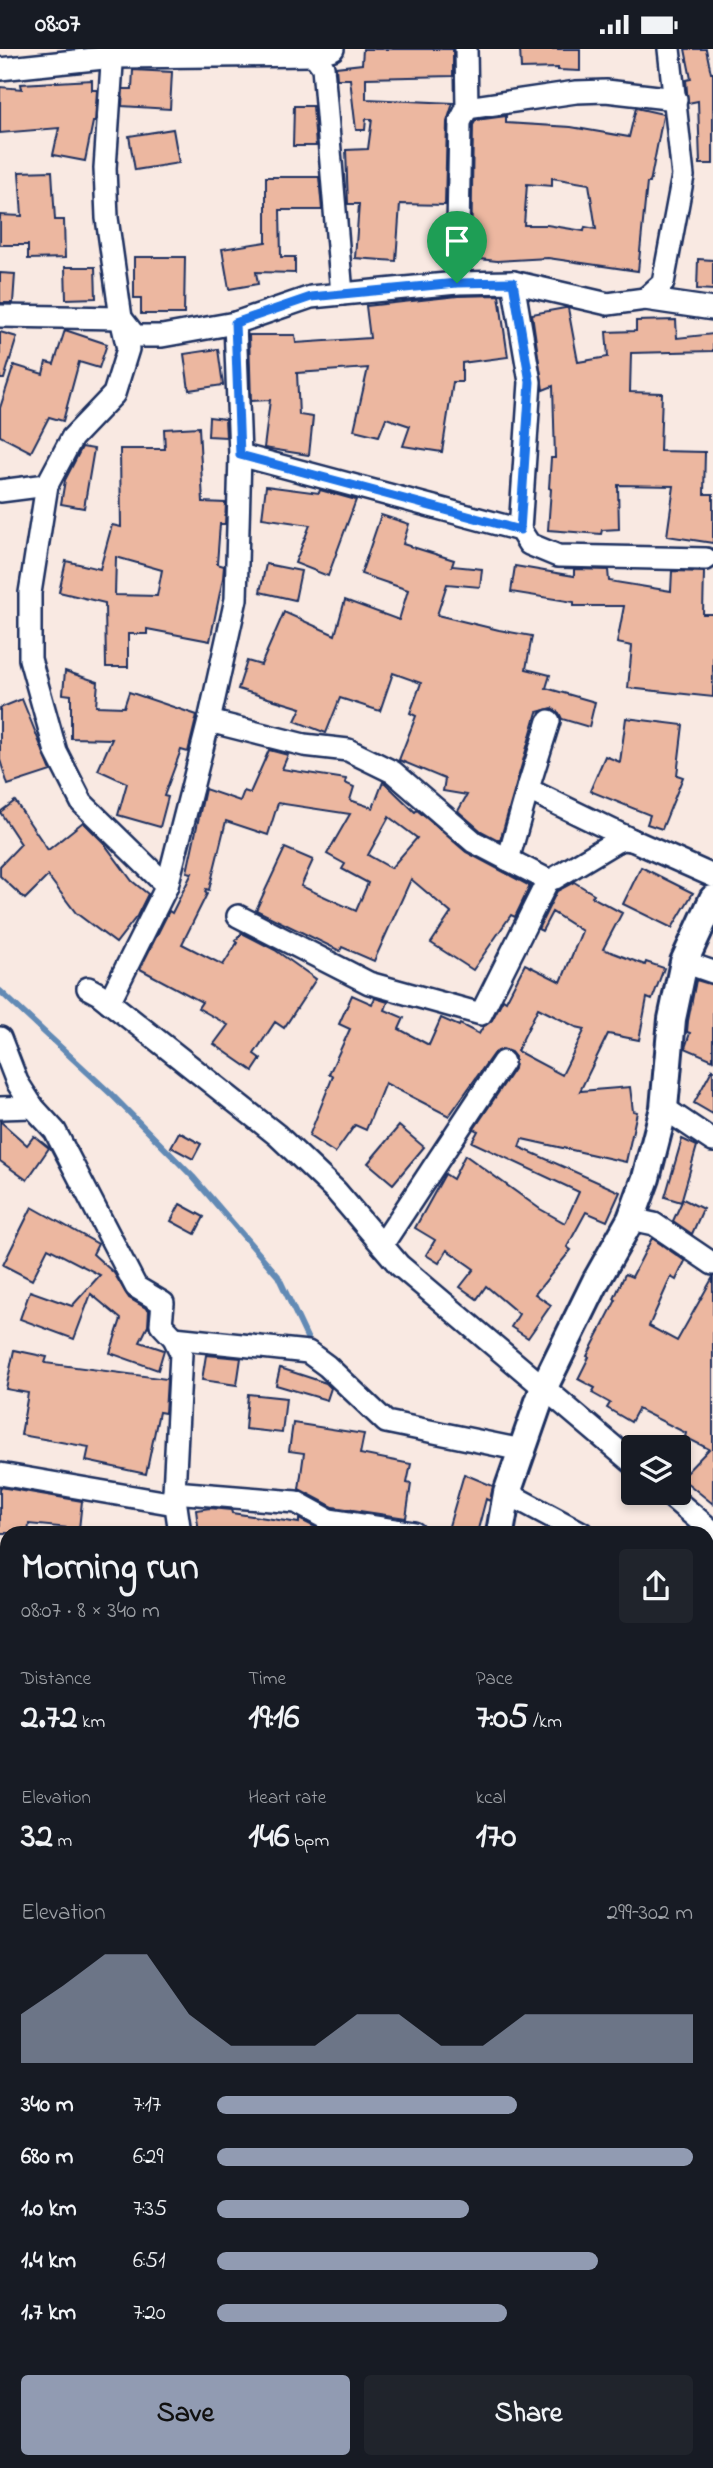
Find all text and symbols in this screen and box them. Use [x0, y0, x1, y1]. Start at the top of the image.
text: 08:07 [35, 6, 80, 44]
pin [427, 211, 487, 283]
icon: arrive [438, 222, 476, 260]
map controls [621, 1435, 691, 1505]
button: layers [621, 1435, 691, 1505]
text: Morning run [21, 1541, 199, 1597]
button: share [619, 1549, 693, 1623]
text: 08:07 · 8 × 340 m [21, 1595, 160, 1628]
text: Distance [21, 1666, 91, 1693]
text: Time [248, 1666, 286, 1693]
text: Pace [476, 1666, 513, 1693]
text: 2.72 [21, 1693, 77, 1744]
text: 19:16 [248, 1693, 300, 1744]
text: 7:05 [476, 1693, 528, 1744]
text: km [77, 1709, 105, 1736]
text: /km [528, 1709, 562, 1736]
text: Elevation [21, 1785, 91, 1812]
text: Heart rate [248, 1785, 326, 1812]
text: kcal [476, 1785, 506, 1812]
text: 32 [21, 1812, 53, 1863]
text: 146 [248, 1812, 289, 1863]
text: 170 [476, 1812, 516, 1863]
text: m [53, 1828, 72, 1855]
text: bpm [289, 1828, 329, 1855]
text: Elevation [21, 1897, 106, 1930]
text: 299–302 m [607, 1897, 693, 1930]
text: 340 m [21, 2089, 74, 2122]
text: 7:17 [133, 2089, 161, 2122]
text: 680 m [21, 2141, 73, 2174]
text: 6:29 [133, 2141, 163, 2174]
text: 1.0 km [21, 2193, 77, 2226]
text: 7:35 [133, 2193, 167, 2226]
text: 1.4 km [21, 2245, 76, 2278]
text: 6:51 [133, 2245, 166, 2278]
text: 1.7 km [21, 2297, 76, 2330]
text: 7:20 [133, 2297, 166, 2330]
button: Save [21, 2375, 350, 2455]
button: Share [364, 2375, 693, 2455]

